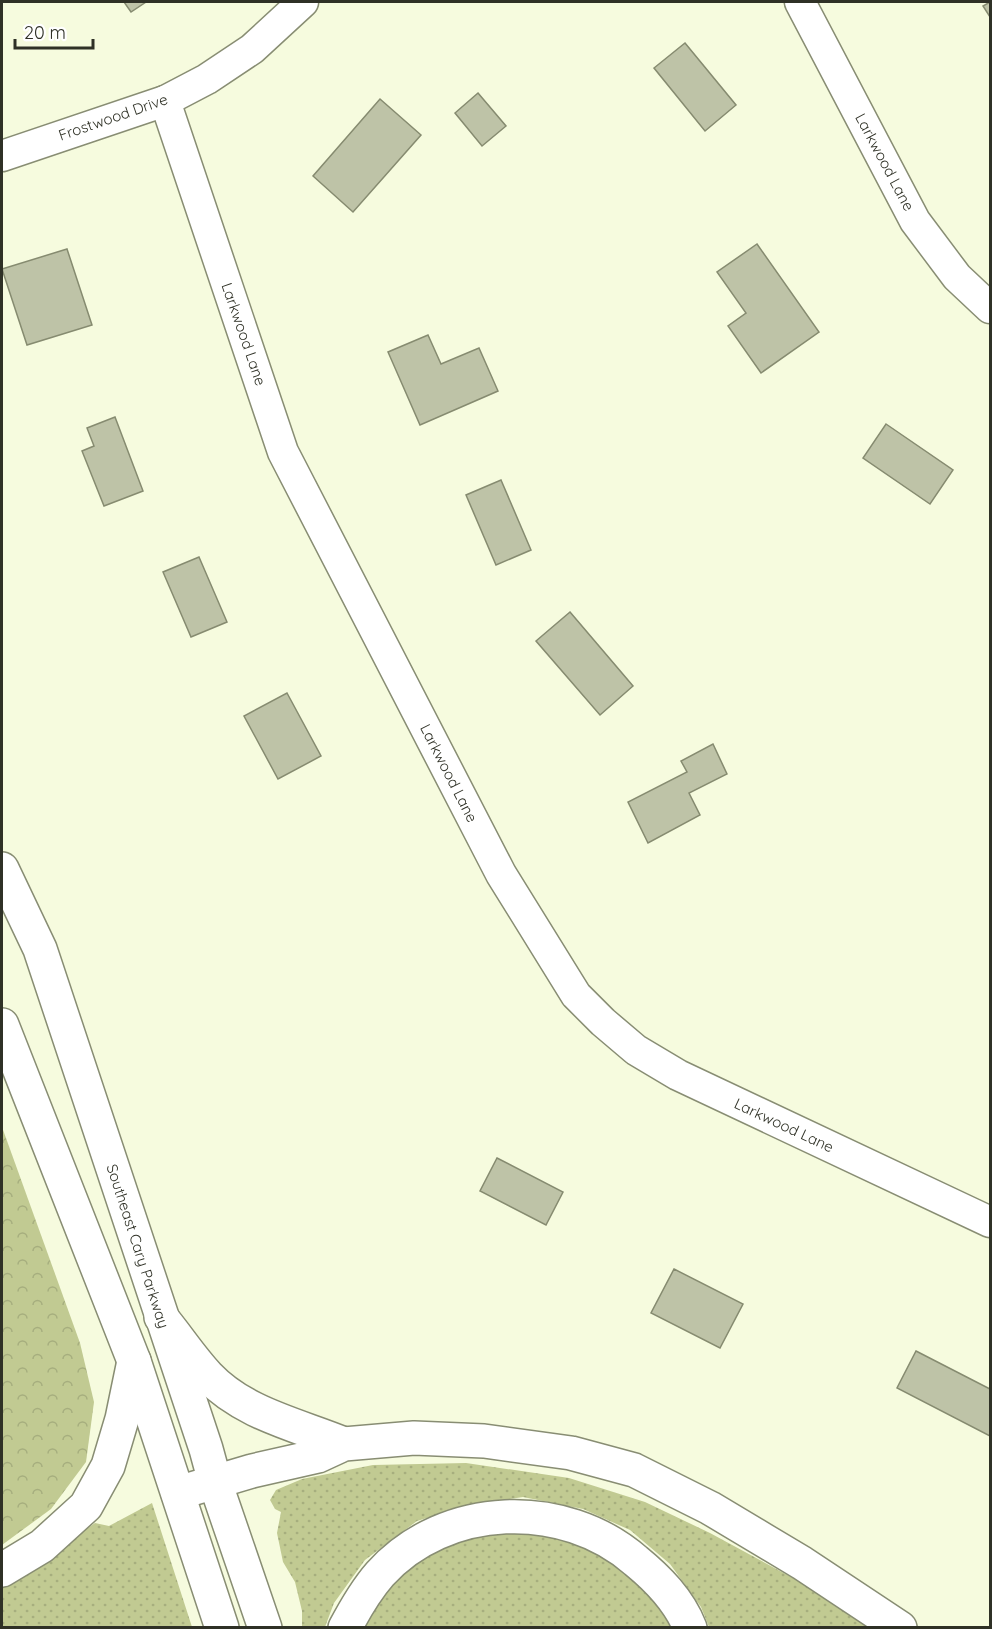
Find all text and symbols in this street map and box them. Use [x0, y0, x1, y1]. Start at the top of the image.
scale bar [15, 12, 93, 50]
text: 20 m [24, 21, 66, 44]
street label: Frostwood Drive [56, 89, 170, 145]
street label: Larkwood Lane [851, 110, 919, 214]
street label: Larkwood Lane [217, 280, 271, 388]
street label: Larkwood Lane [416, 721, 482, 825]
street label: Larkwood Lane [731, 1094, 837, 1156]
street label: Southeast Cary Parkway [102, 1162, 174, 1330]

